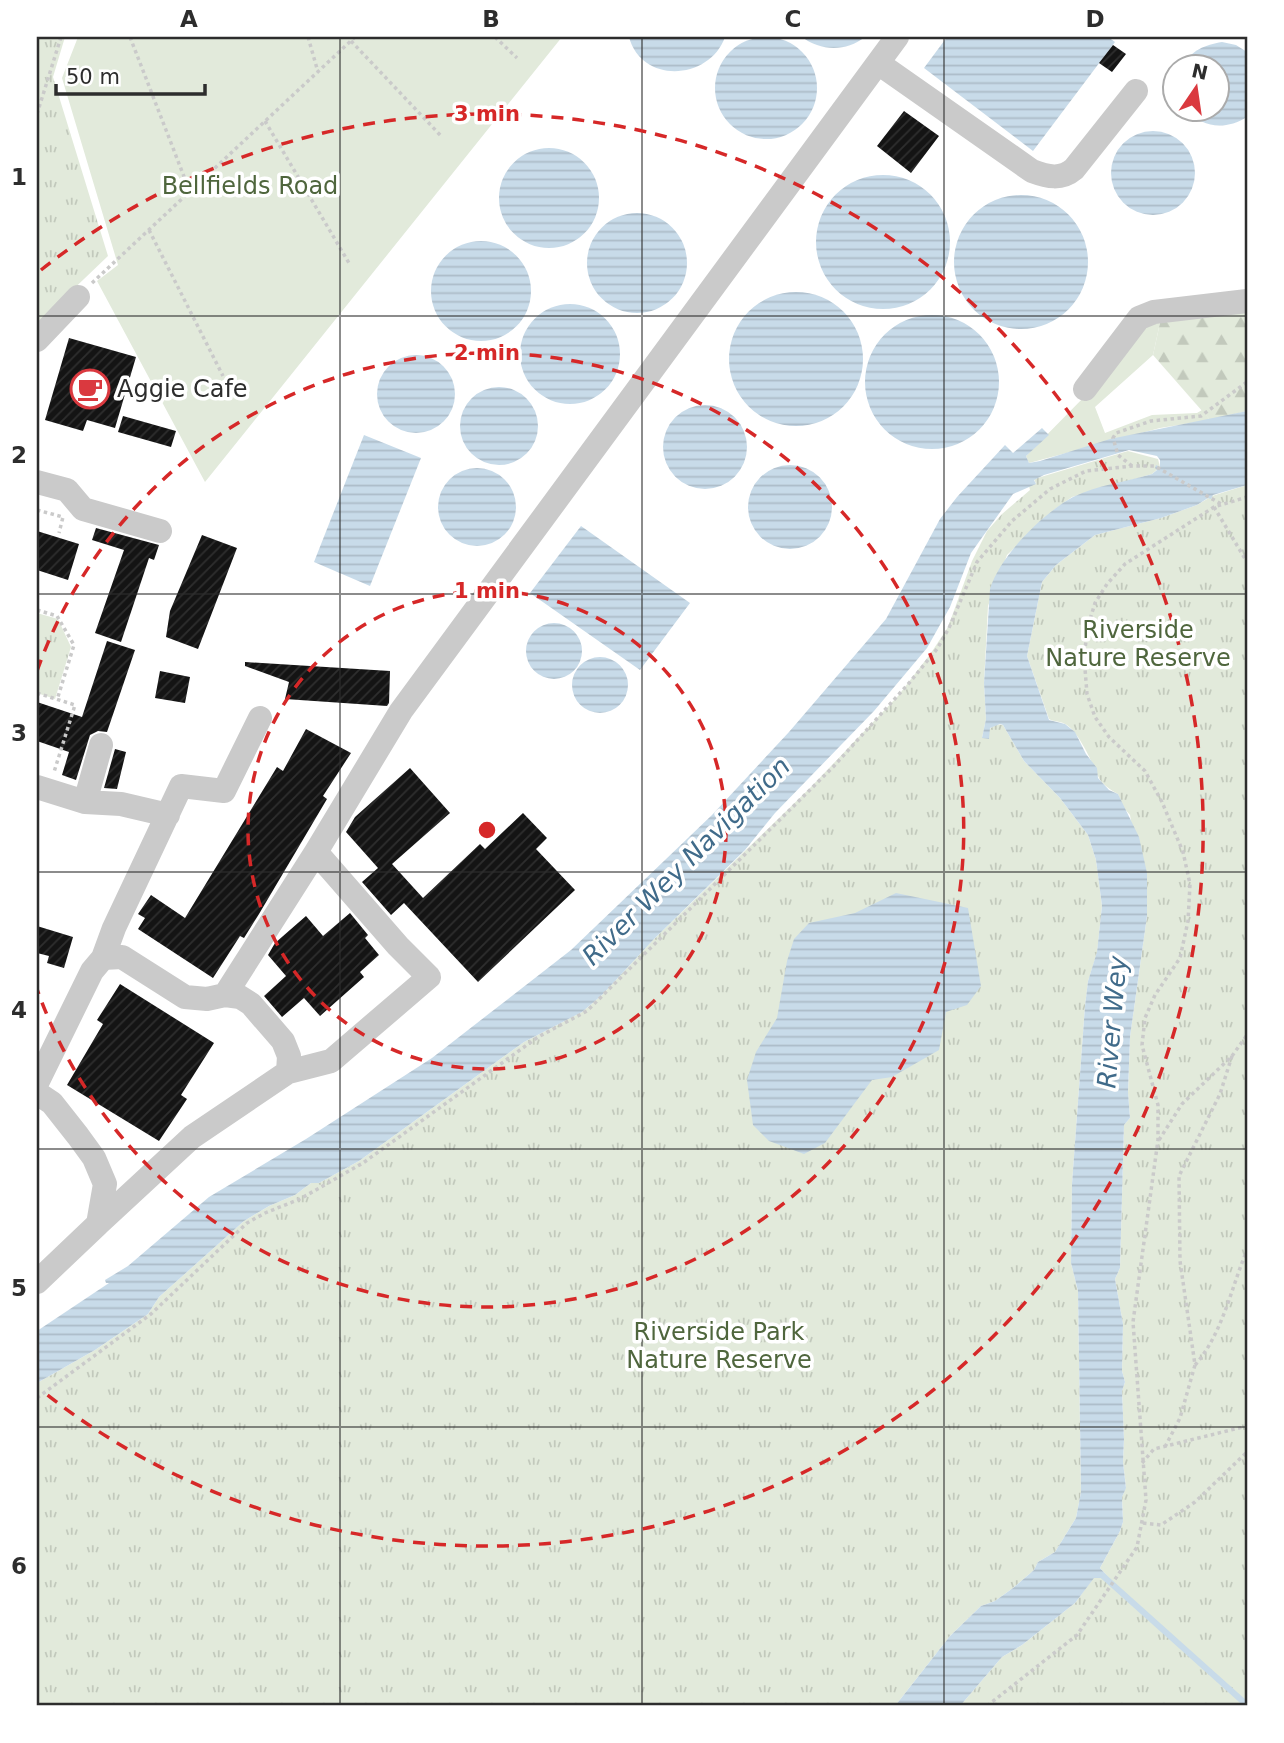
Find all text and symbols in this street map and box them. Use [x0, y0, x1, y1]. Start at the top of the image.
text: A [180, 6, 198, 32]
text: B [482, 6, 500, 32]
text: C [785, 6, 801, 32]
text: D [1085, 6, 1105, 32]
scale bar [56, 52, 205, 96]
north arrow [1162, 52, 1232, 122]
text: N [1190, 59, 1210, 84]
text: 50 m [66, 65, 120, 89]
text: 3 min [454, 102, 520, 126]
text: 1 [11, 164, 27, 190]
park label: Bellfields Road [162, 172, 338, 200]
text: 2 min [454, 341, 520, 365]
cafe icon: Aggie Cafe [69, 368, 111, 410]
place label: Aggie Cafe [117, 375, 248, 403]
text: 2 [11, 442, 27, 468]
text: 1 min [454, 579, 520, 603]
park label: Riverside Nature Reserve [1045, 616, 1231, 672]
text: 3 [11, 720, 27, 746]
water label: River Wey Navigation [576, 751, 796, 971]
centre of rings [475, 818, 499, 842]
water label: River Wey [1091, 954, 1133, 1089]
text: 4 [11, 997, 27, 1023]
text: 5 [11, 1275, 27, 1301]
park label: Riverside Park Nature Reserve [626, 1318, 812, 1374]
text: 6 [11, 1553, 27, 1579]

